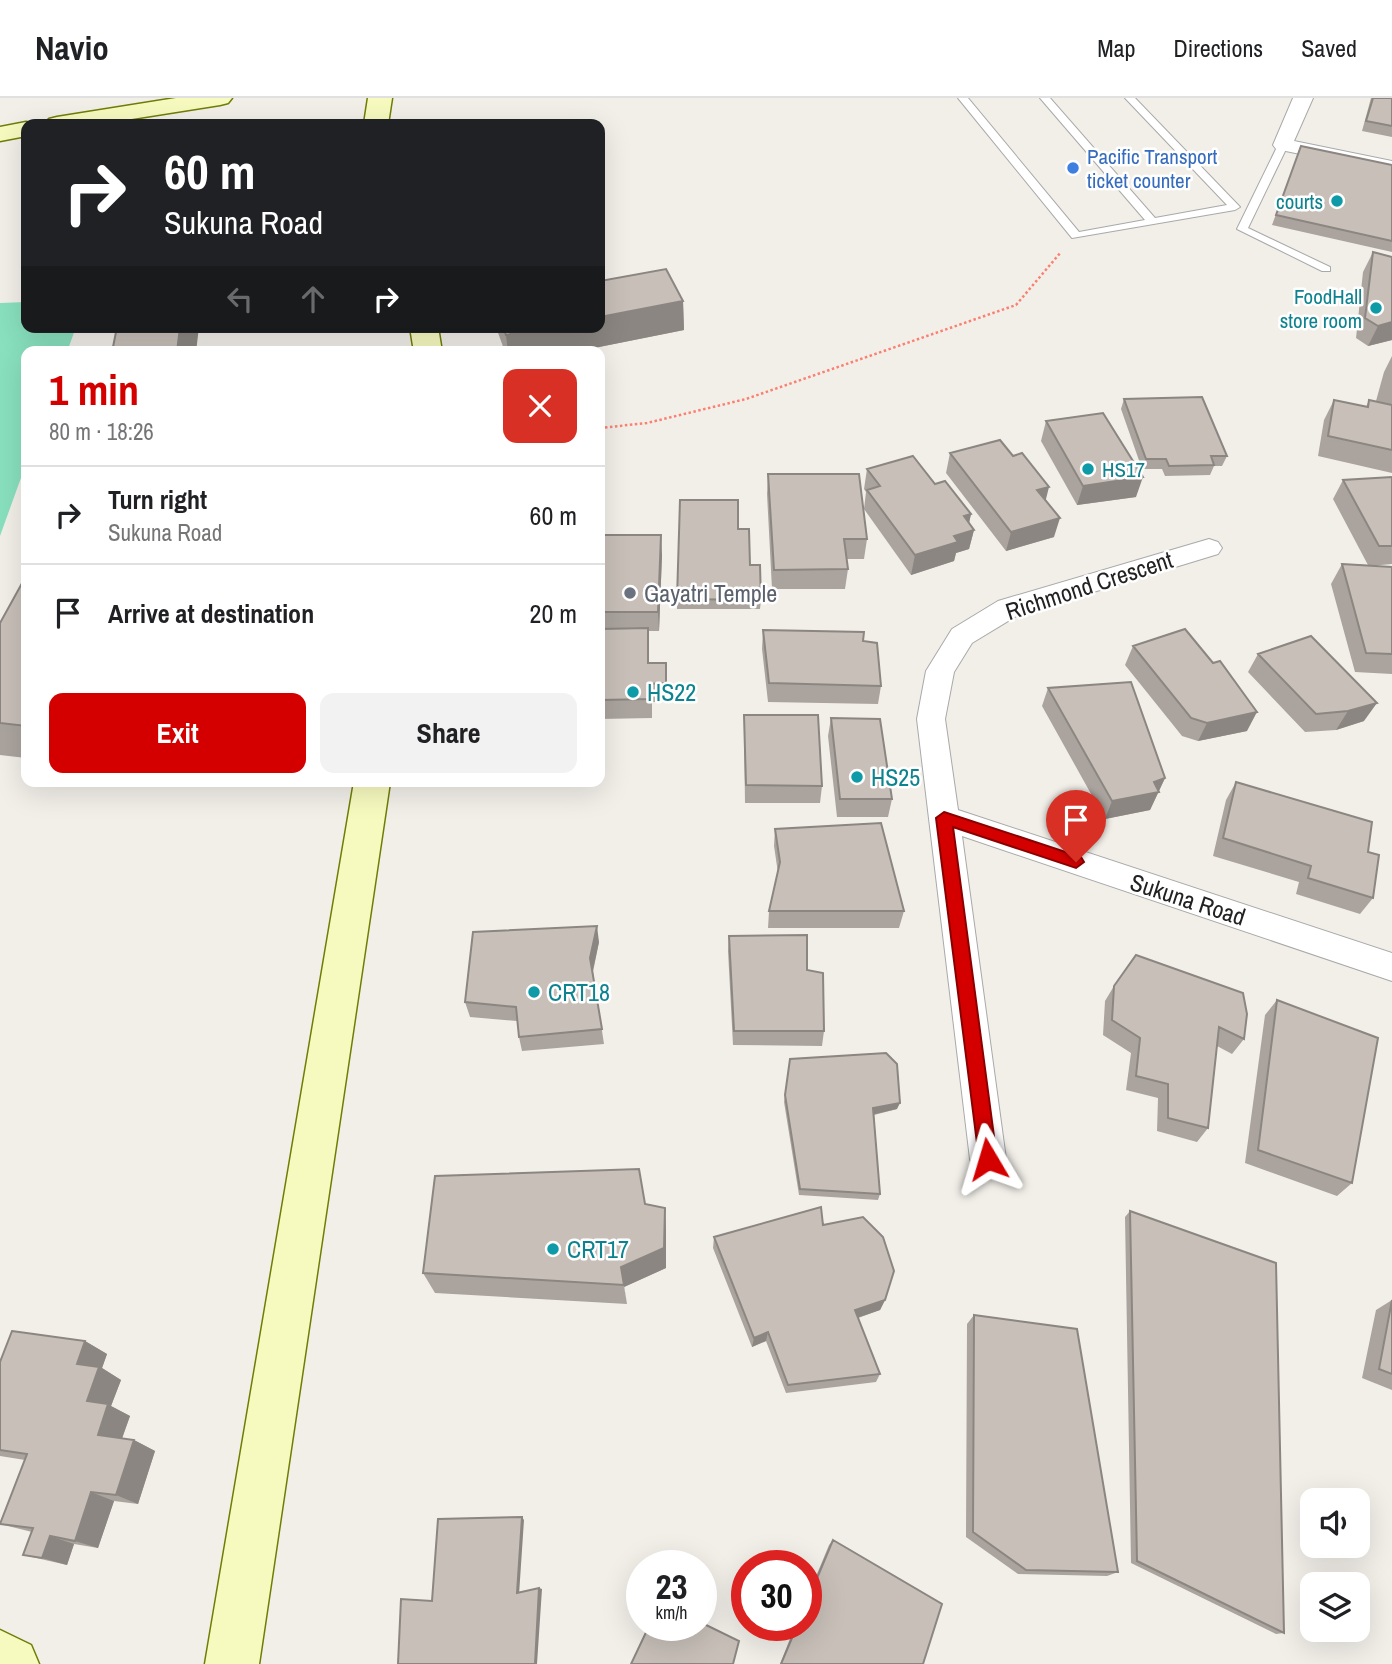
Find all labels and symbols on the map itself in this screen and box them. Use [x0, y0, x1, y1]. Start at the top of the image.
place label: Pacific Transport ticket counter [1087, 142, 1217, 195]
marker: Pacific Transport ticket counter [1065, 160, 1081, 176]
place label: courts [1276, 187, 1323, 216]
marker: courts [1329, 193, 1345, 209]
place label: FoodHall store room [1280, 282, 1362, 335]
marker: FoodHall store room [1368, 300, 1384, 316]
place label: HS17 [1102, 455, 1145, 484]
marker: HS17 [1080, 461, 1096, 477]
street label: Richmond Crescent [1001, 543, 1177, 627]
place label: Gayatri Temple [644, 577, 777, 609]
marker: Gayatri Temple [622, 585, 638, 601]
place label: HS22 [647, 676, 696, 708]
marker: HS22 [625, 684, 641, 700]
place label: HS25 [871, 761, 920, 793]
marker: HS25 [849, 769, 865, 785]
pin [1046, 790, 1106, 862]
street label: Sukuna Road [1126, 865, 1250, 933]
place label: CRT18 [548, 976, 610, 1008]
marker: CRT18 [526, 984, 542, 1000]
position arrow [951, 1122, 1025, 1196]
place label: CRT17 [567, 1233, 629, 1265]
marker: CRT17 [545, 1241, 561, 1257]
speed limit sign: 30 [731, 1550, 822, 1641]

